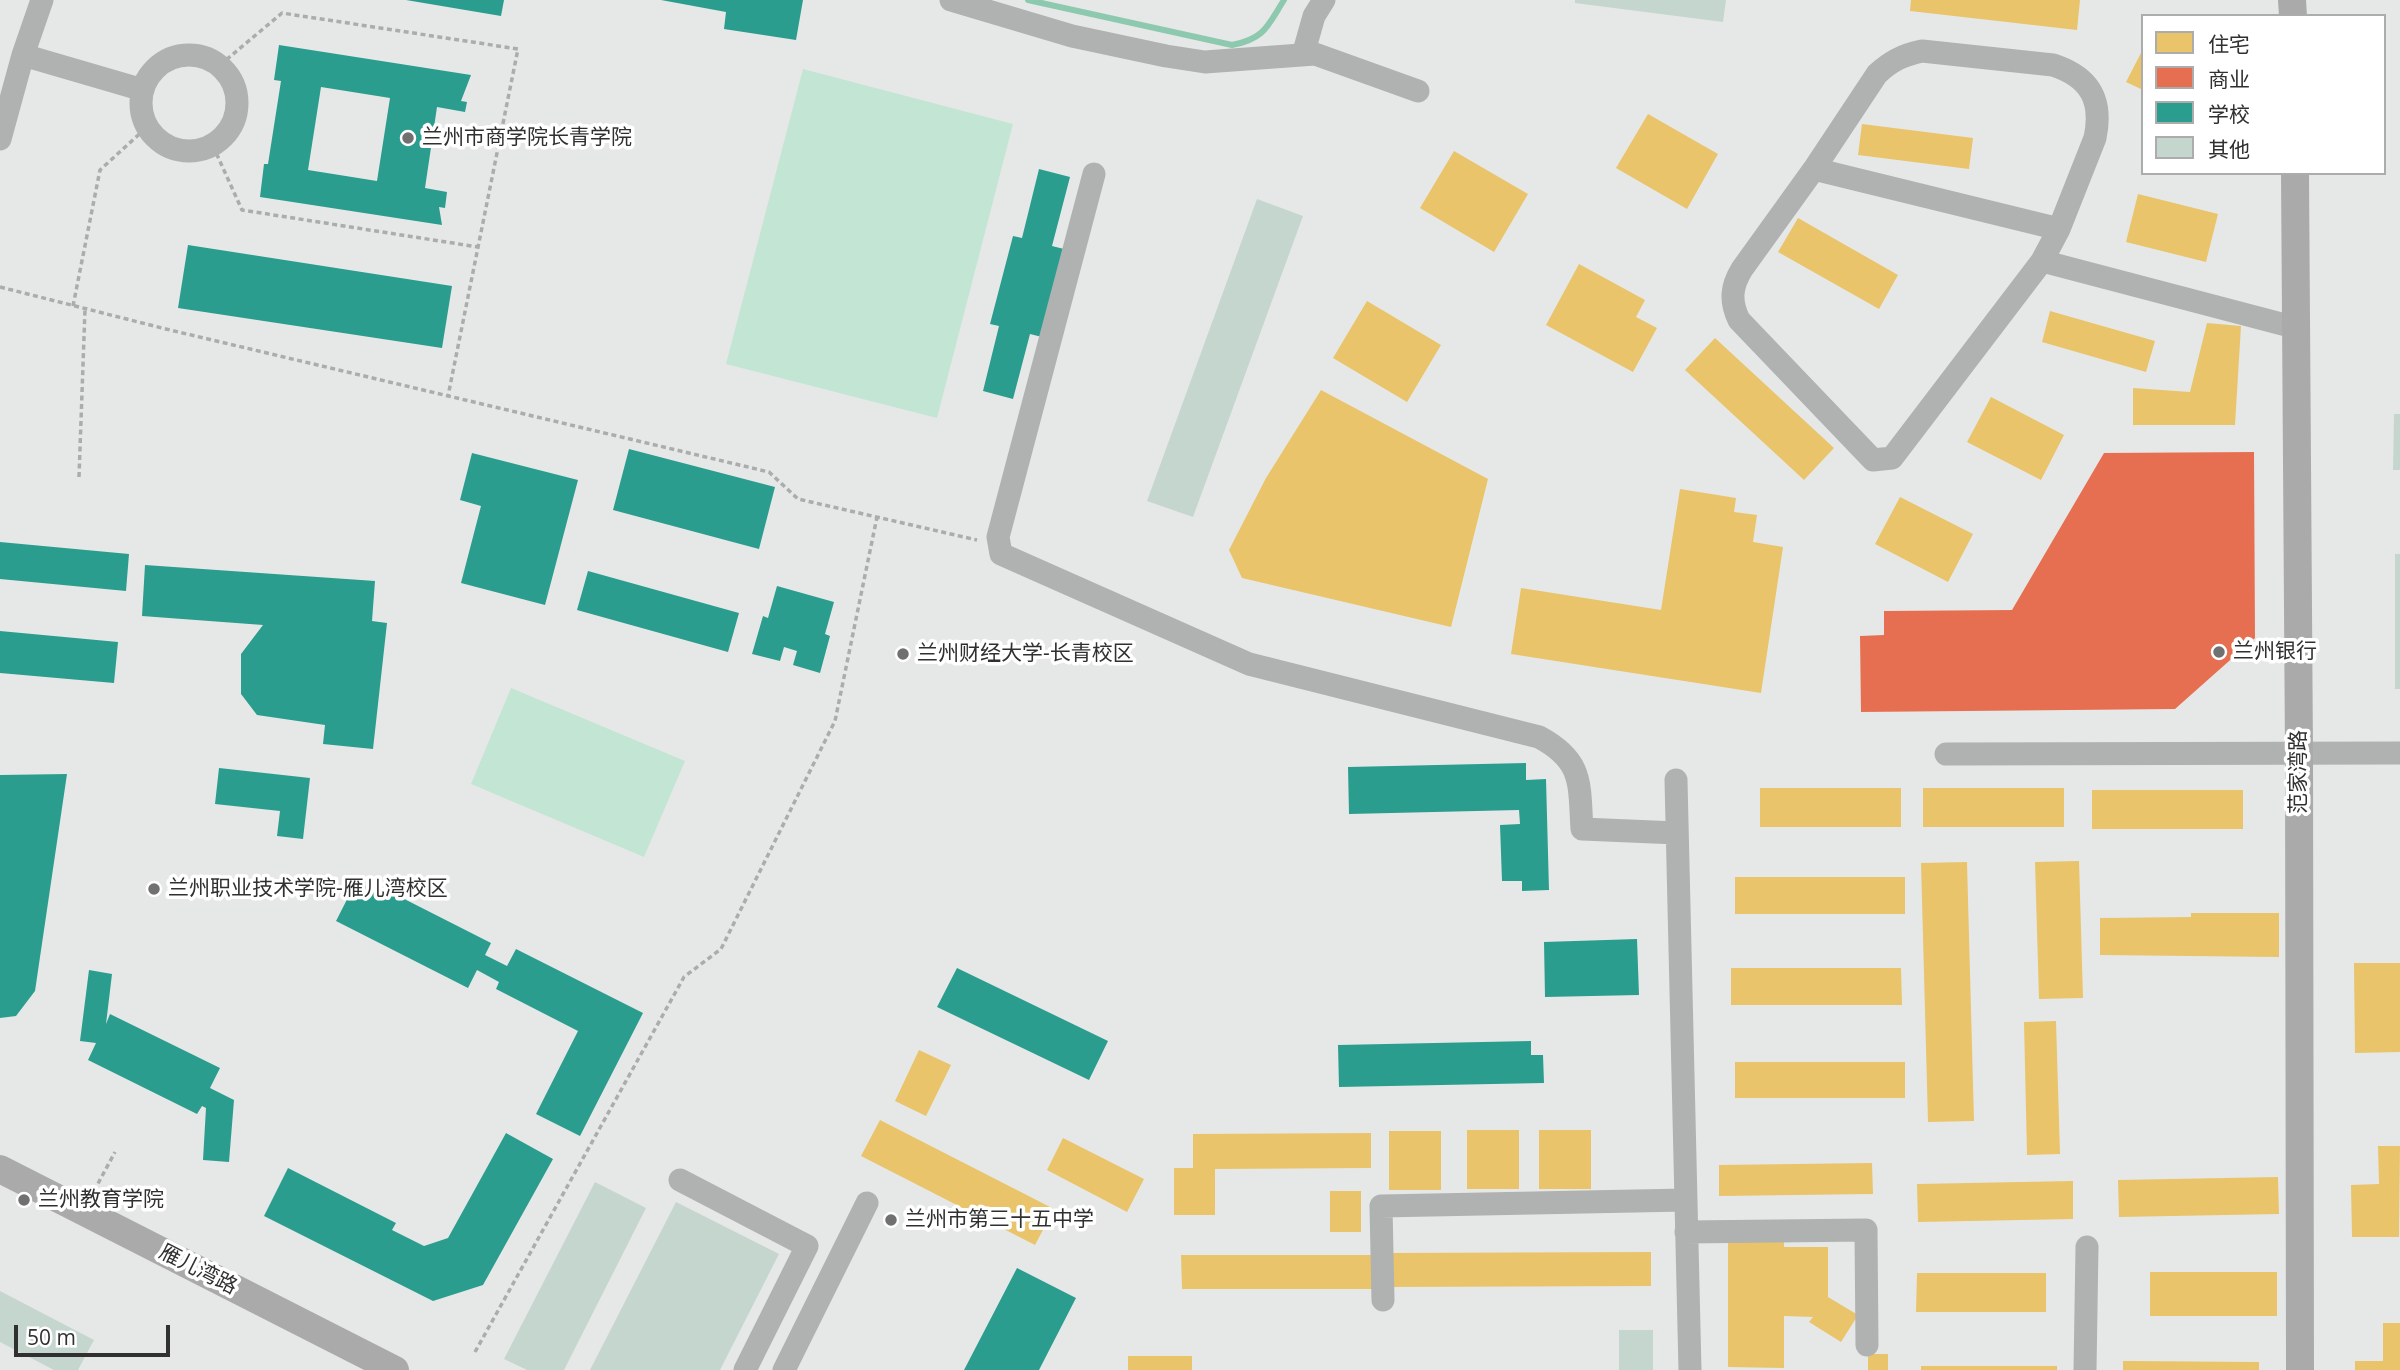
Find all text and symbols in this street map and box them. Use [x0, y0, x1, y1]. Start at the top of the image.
legend [2141, 14, 2386, 175]
text: 住宅 [2208, 30, 2250, 58]
text: 商业 [2208, 65, 2250, 93]
text: 学校 [2208, 100, 2250, 128]
place label: 兰州市商学院长青学院 [422, 125, 632, 151]
marker: 兰州市商学院长青学院 [400, 130, 416, 146]
text: 其他 [2208, 135, 2250, 163]
place label: 兰州银行 [2233, 639, 2317, 665]
place label: 兰州财经大学-长青校区 [917, 641, 1134, 667]
marker: 兰州银行 [2211, 644, 2227, 660]
marker: 兰州财经大学-长青校区 [895, 646, 911, 662]
street label: 范家湾路 [2286, 730, 2312, 814]
place label: 兰州职业技术学院-雁儿湾校区 [168, 876, 448, 902]
marker: 兰州职业技术学院-雁儿湾校区 [146, 881, 162, 897]
place label: 兰州教育学院 [38, 1187, 164, 1213]
marker: 兰州教育学院 [16, 1192, 32, 1208]
place label: 兰州市第三十五中学 [905, 1207, 1094, 1233]
marker: 兰州市第三十五中学 [883, 1212, 899, 1228]
street label: 雁儿湾路 [155, 1240, 241, 1300]
scale bar [18, 1310, 173, 1354]
text: 50 m [27, 1323, 76, 1351]

